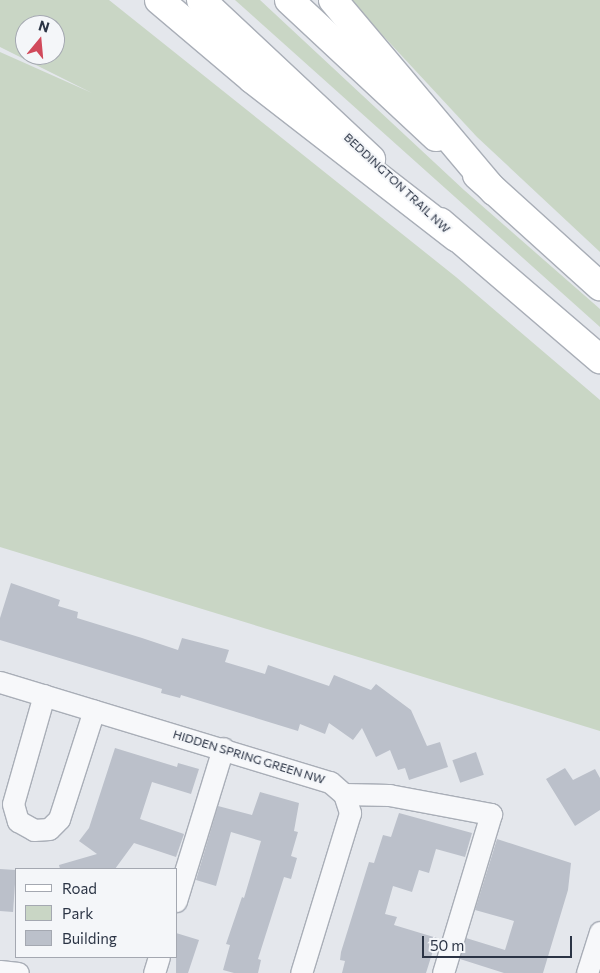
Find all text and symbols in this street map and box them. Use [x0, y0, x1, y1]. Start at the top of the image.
north arrow [15, 15, 65, 65]
text: N [37, 16, 52, 36]
street label: BEDDINGTON TRAIL NW [341, 130, 453, 236]
street label: HIDDEN SPRING GREEN NW [171, 727, 327, 787]
legend [15, 868, 178, 958]
text: Road [62, 879, 97, 897]
text: Park [62, 904, 93, 922]
scale bar [425, 926, 575, 958]
text: Building [62, 929, 117, 947]
text: 50 m [430, 936, 464, 954]

